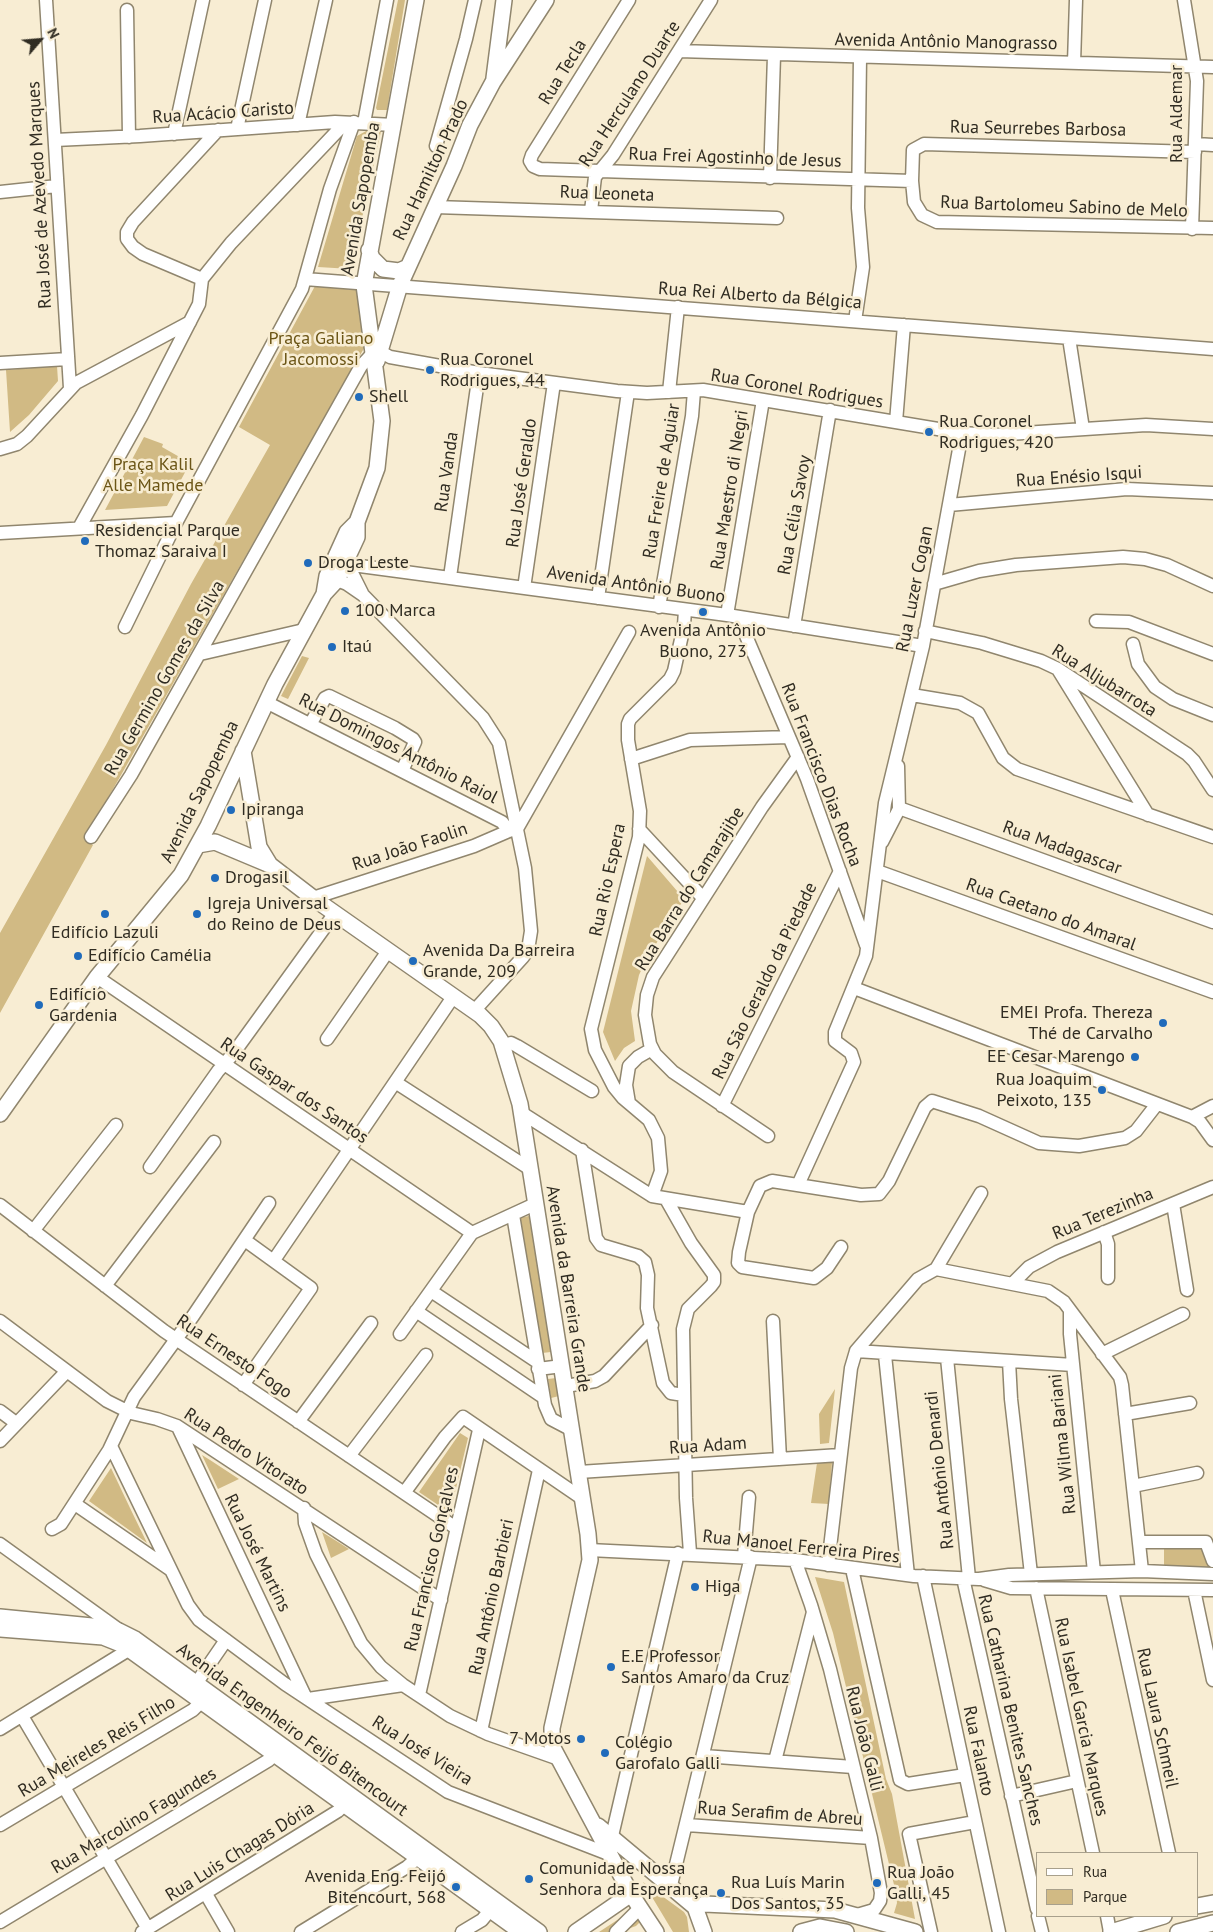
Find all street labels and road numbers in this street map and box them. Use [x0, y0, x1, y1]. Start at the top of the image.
street label: Rua Herculano Duarte [575, 17, 685, 171]
street label: Avenida Antônio Manograsso [834, 29, 1058, 55]
street label: Rua Tecla [535, 35, 591, 109]
street label: Rua Aldemar [1166, 65, 1188, 163]
street label: Rua José de Azevedo Marques [23, 81, 57, 309]
street label: Rua Hamilton Prado [389, 96, 473, 244]
street label: Rua Acácio Caristo [152, 97, 294, 129]
street label: Rua Seurrebes Barbosa [950, 117, 1126, 141]
street label: Avenida Sapopemba [337, 120, 385, 278]
street label: Rua Frei Agostinho de Jesus [628, 143, 842, 173]
street label: Rua Leoneta [559, 182, 655, 206]
street label: Rua Bartolomeu Sabino de Melo [940, 192, 1188, 222]
street label: Rua Rei Alberto da Bélgica [657, 278, 863, 314]
street label: Rua Coronel Rodrigues [709, 365, 885, 413]
street label: Rua Freire de Aguiar [639, 402, 685, 560]
street label: Rua Maestro di Negri [707, 409, 753, 571]
street label: Rua José Geraldo [502, 417, 542, 549]
street label: Rua Vanda [431, 431, 463, 513]
street label: Rua Célia Savoy [774, 453, 816, 577]
street label: Rua Enésio Isqui [1015, 462, 1143, 492]
street label: Rua Luzer Cogan [892, 524, 938, 654]
street label: Avenida Antônio Buono [545, 562, 727, 608]
street label: Rua Germino Gomes da Silva [100, 577, 230, 779]
street label: Rua Aljubarrota [1047, 640, 1161, 722]
street label: Rua Francisco Dias Rocha [776, 680, 866, 870]
street label: Rua Domingos Antônio Raiol [295, 689, 501, 809]
street label: Avenida Sapopemba [156, 717, 244, 867]
street label: Rua Barra do Camarajibe [631, 803, 749, 975]
street label: Rua Madagascar [1000, 816, 1124, 880]
street label: Rua João Faolin [350, 818, 470, 876]
street label: Rua Rio Espera [585, 821, 631, 939]
street label: Rua Caetano do Amaral [963, 874, 1139, 956]
street label: Rua São Geraldo da Piedade [708, 879, 822, 1083]
street label: Rua Gaspar dos Santos [216, 1033, 372, 1149]
street label: Rua Terezinha [1049, 1183, 1157, 1245]
street label: Avenida da Barreira Grande [541, 1184, 595, 1394]
street label: Rua Ernesto Fogo [172, 1310, 296, 1404]
street label: Rua Wilma Bariani [1045, 1373, 1081, 1515]
street label: Rua Antônio Denardi [921, 1390, 959, 1550]
street label: Rua Pedro Vitorato [180, 1404, 312, 1500]
street label: Rua Adam [668, 1433, 748, 1459]
street label: Rua Francisco Gonçalves [400, 1465, 464, 1653]
street label: Rua José Martins [219, 1490, 295, 1616]
street label: Rua Antônio Barbieri [465, 1517, 519, 1677]
street label: Rua Manoel Ferreira Pires [701, 1526, 901, 1568]
street label: Rua Catharina Benites Sanches [973, 1592, 1047, 1828]
street label: Rua Isabel Garcia Marques [1049, 1616, 1113, 1818]
street label: Avenida Engenheiro Feijó Bitencourt [172, 1639, 412, 1821]
street label: Rua Laura Schmeil [1132, 1646, 1182, 1790]
street label: Rua João Galli [841, 1684, 887, 1794]
street label: Rua Meireles Reis Filho [15, 1692, 179, 1802]
street label: Rua Falanto [958, 1704, 998, 1798]
street label: Rua José Vieira [368, 1712, 476, 1790]
street label: Rua Marcolino Fagundes [48, 1763, 220, 1879]
street label: Rua Luis Chagas Dória [162, 1797, 318, 1907]
street label: Rua Serafim de Abreu [697, 1797, 863, 1831]

